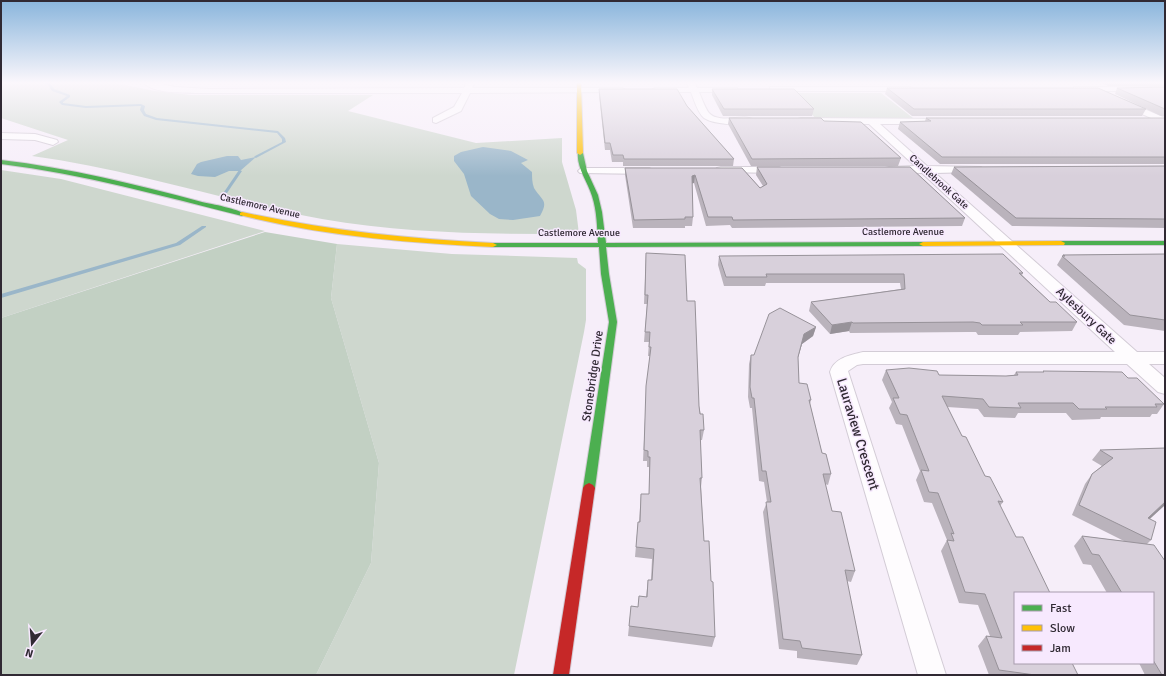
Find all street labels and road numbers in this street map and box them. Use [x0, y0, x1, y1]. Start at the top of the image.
street label: Candlebrook Gate [907, 152, 971, 212]
street label: Castlemore Avenue [219, 191, 301, 221]
street label: Castlemore Avenue [862, 226, 944, 238]
street label: Castlemore Avenue [538, 227, 620, 239]
street label: Aylesbury Gate [1053, 284, 1119, 348]
street label: Stonebridge Drive [579, 329, 607, 423]
street label: Lauraview Crescent [833, 376, 883, 492]

